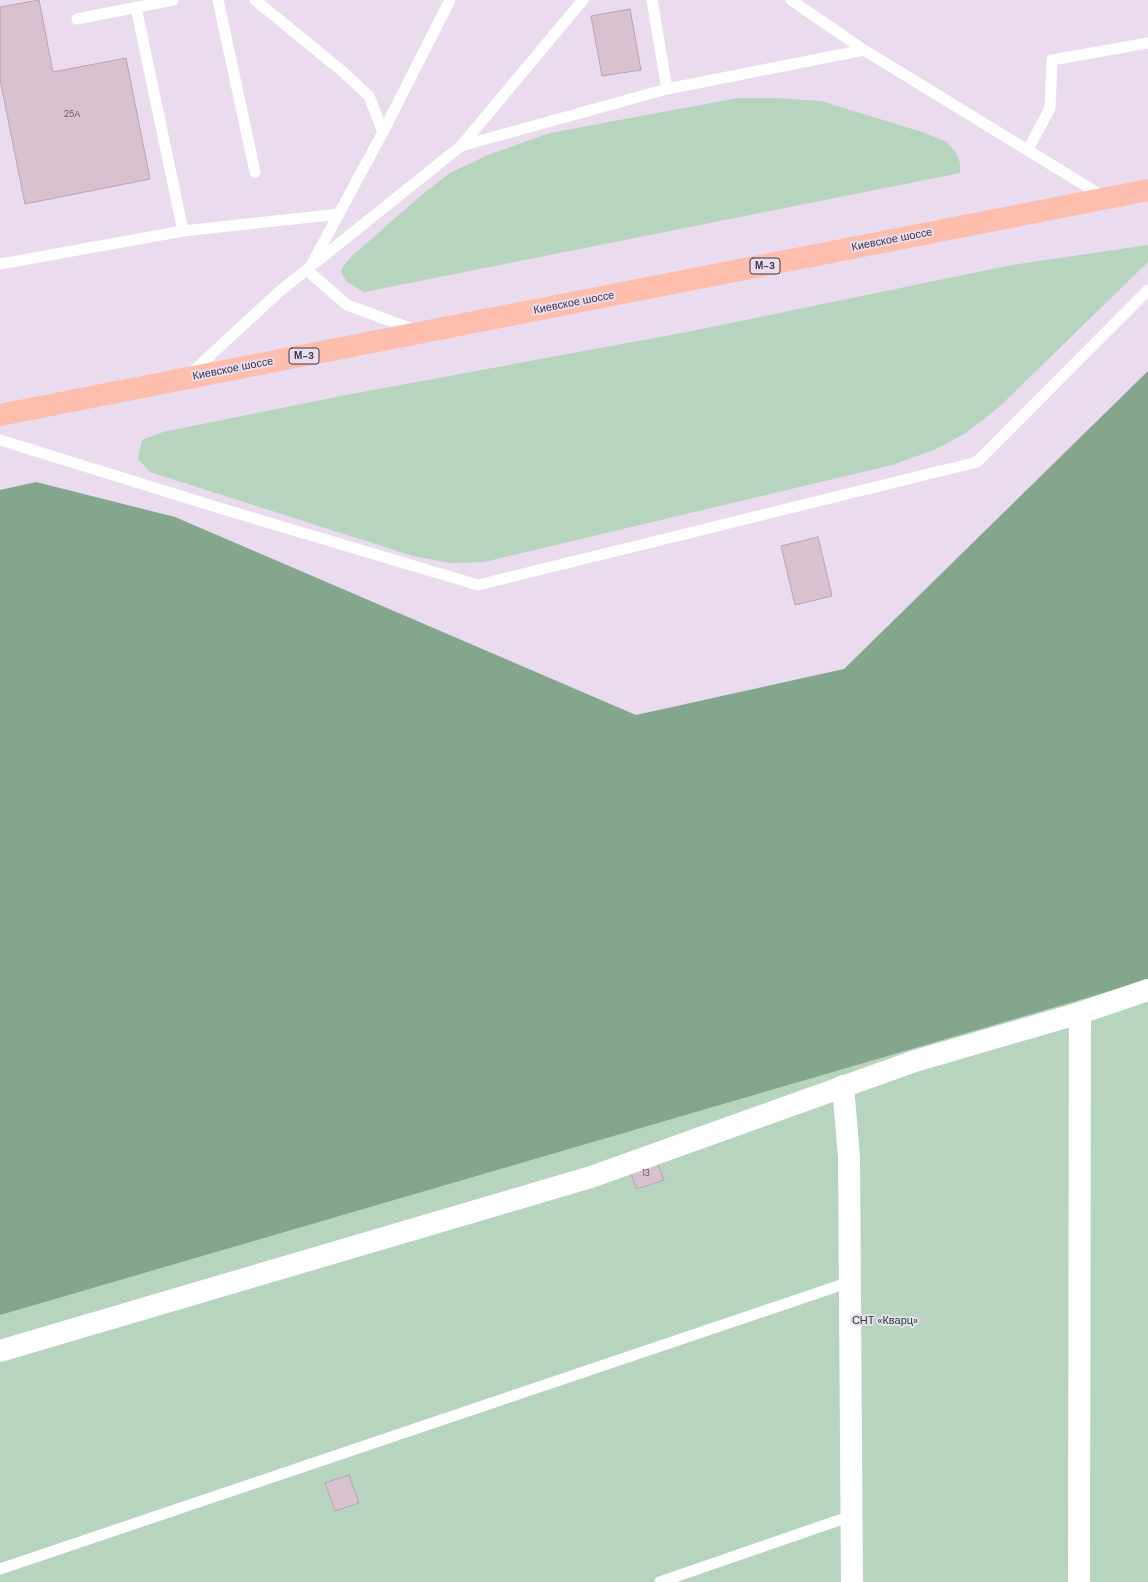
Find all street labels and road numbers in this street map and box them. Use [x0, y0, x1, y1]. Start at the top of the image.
street label: Киевское шоссе [850, 226, 934, 254]
road number: М-3 [750, 258, 780, 274]
street label: Киевское шоссе [532, 289, 616, 317]
road number: М-3 [289, 348, 319, 364]
street label: Киевское шоссе [191, 355, 275, 383]

